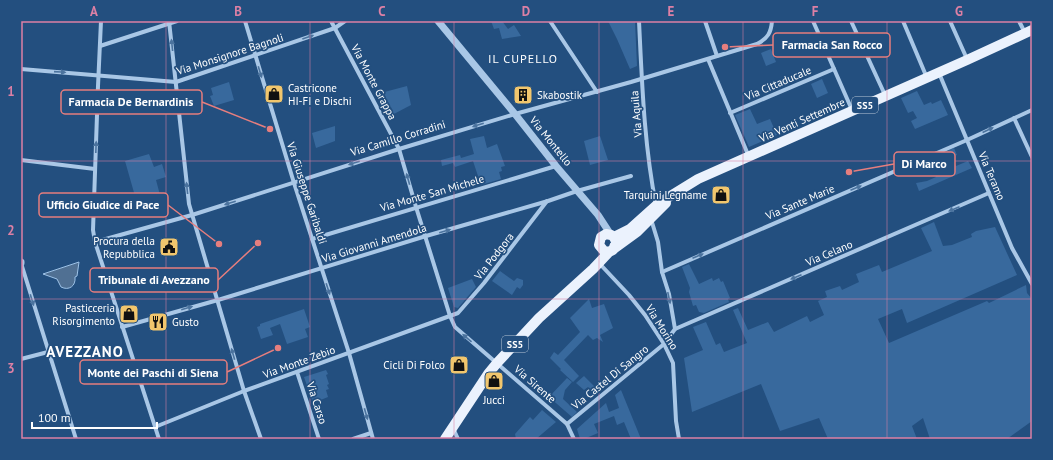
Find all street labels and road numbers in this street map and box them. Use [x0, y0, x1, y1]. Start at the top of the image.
street label: Via Monsignore Bagnoli [174, 30, 285, 78]
street label: Via Monte Grappa [348, 41, 400, 122]
street label: Via Cittaducale [742, 63, 814, 104]
street label: Via Aquila [627, 90, 645, 139]
street label: Via Venti Settembre [756, 95, 848, 146]
road number: SS5 [852, 97, 878, 113]
street label: Via Montello [526, 113, 575, 169]
street label: Via Camillo Corradini [348, 117, 447, 159]
street label: Via Giuseppe Garibaldi [284, 139, 330, 246]
street label: Via Teramo [975, 149, 1009, 203]
street label: Via Monte San Michele [377, 171, 486, 215]
street label: Via Sante Marie [763, 181, 837, 223]
street label: Via Giovanni Amendola [319, 220, 428, 266]
street label: Via Podgora [471, 230, 517, 283]
street label: Via Celano [802, 237, 855, 270]
street label: Via Morino [642, 301, 681, 352]
road number: SS5 [502, 336, 528, 352]
street label: Via Monte Zebio [260, 342, 337, 382]
street label: Via Castel Di Sangro [568, 342, 651, 413]
street label: Via Sirente [510, 361, 559, 406]
street label: Via Carso [303, 379, 330, 426]

